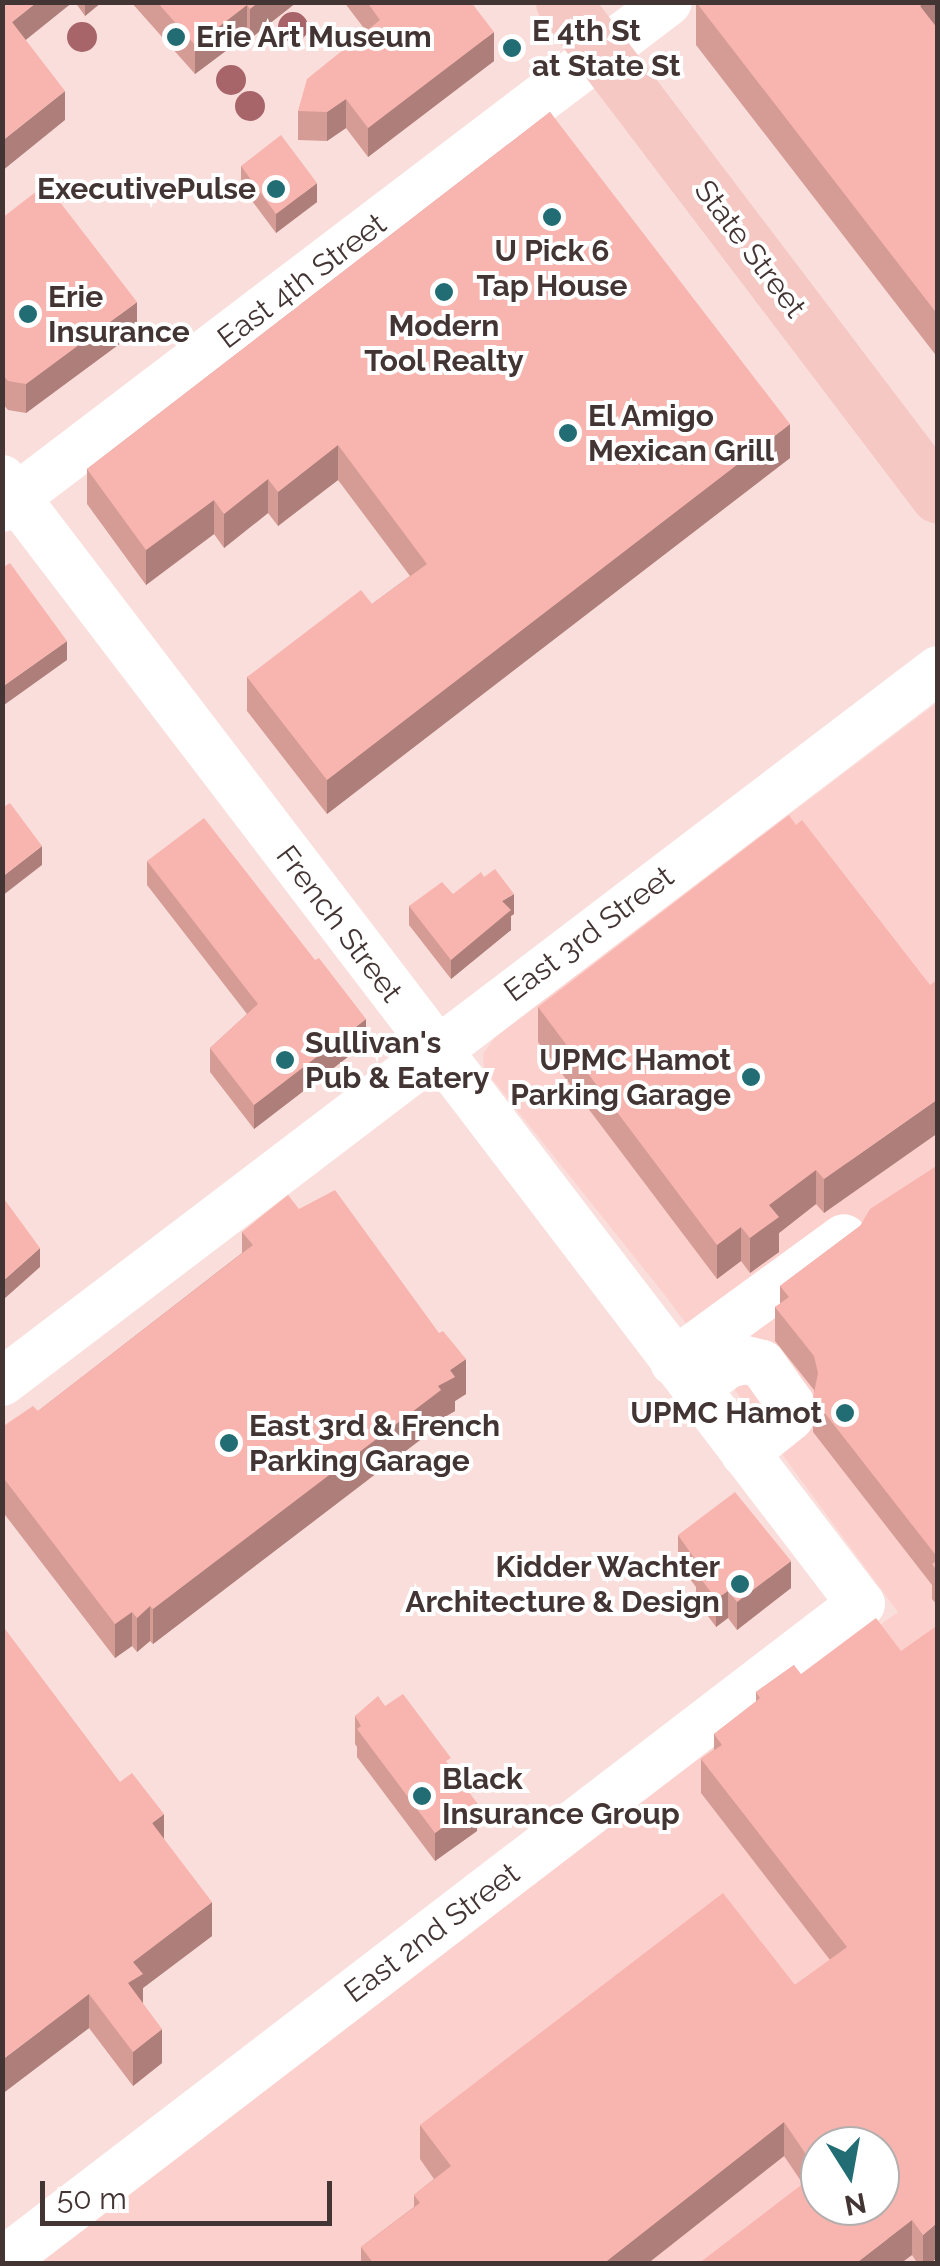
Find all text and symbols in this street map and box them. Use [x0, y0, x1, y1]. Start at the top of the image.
place label: E 4th St at State St [532, 13, 680, 84]
place label: Erie Art Museum [196, 19, 433, 55]
marker: Erie Art Museum [165, 26, 187, 48]
marker: E 4th St at State St [501, 37, 523, 59]
place label: ExecutivePulse [37, 171, 256, 207]
street label: State Street [687, 173, 813, 325]
marker: ExecutivePulse [265, 178, 287, 200]
street label: East 4th Street [211, 206, 393, 356]
marker: U Pick 6 Tap House [541, 206, 563, 228]
place label: U Pick 6 Tap House [476, 233, 628, 304]
place label: Erie Insurance [48, 279, 190, 350]
marker: Modern Tool Realty [433, 281, 455, 303]
marker: Erie Insurance [17, 303, 39, 325]
place label: Modern Tool Realty [364, 308, 524, 378]
place label: El Amigo Mexican Grill [588, 398, 774, 468]
marker: El Amigo Mexican Grill [557, 422, 579, 444]
street label: French Street [269, 839, 409, 1009]
street label: East 3rd Street [497, 859, 681, 1009]
place label: Sullivan's Pub & Eatery [305, 1025, 490, 1096]
place label: UPMC Hamot Parking Garage [510, 1042, 731, 1112]
marker: Sullivan's Pub & Eatery [274, 1049, 296, 1071]
marker: UPMC Hamot Parking Garage [740, 1066, 762, 1088]
place label: UPMC Hamot [630, 1395, 822, 1431]
marker: UPMC Hamot [832, 1400, 858, 1426]
place label: East 3rd & French Parking Garage [249, 1408, 500, 1478]
marker: East 3rd & French Parking Garage [218, 1432, 240, 1454]
place label: Kidder Wachter Architecture & Design [405, 1549, 720, 1620]
marker: Kidder Wachter Architecture & Design [729, 1573, 751, 1595]
place label: Black Insurance Group [442, 1761, 680, 1832]
marker: Black Insurance Group [411, 1785, 433, 1807]
street label: East 2nd Street [338, 1856, 526, 2010]
north arrow [800, 2126, 900, 2226]
scale bar [45, 2161, 338, 2223]
text: 50 m [57, 2181, 127, 2216]
text: N [842, 2186, 869, 2222]

